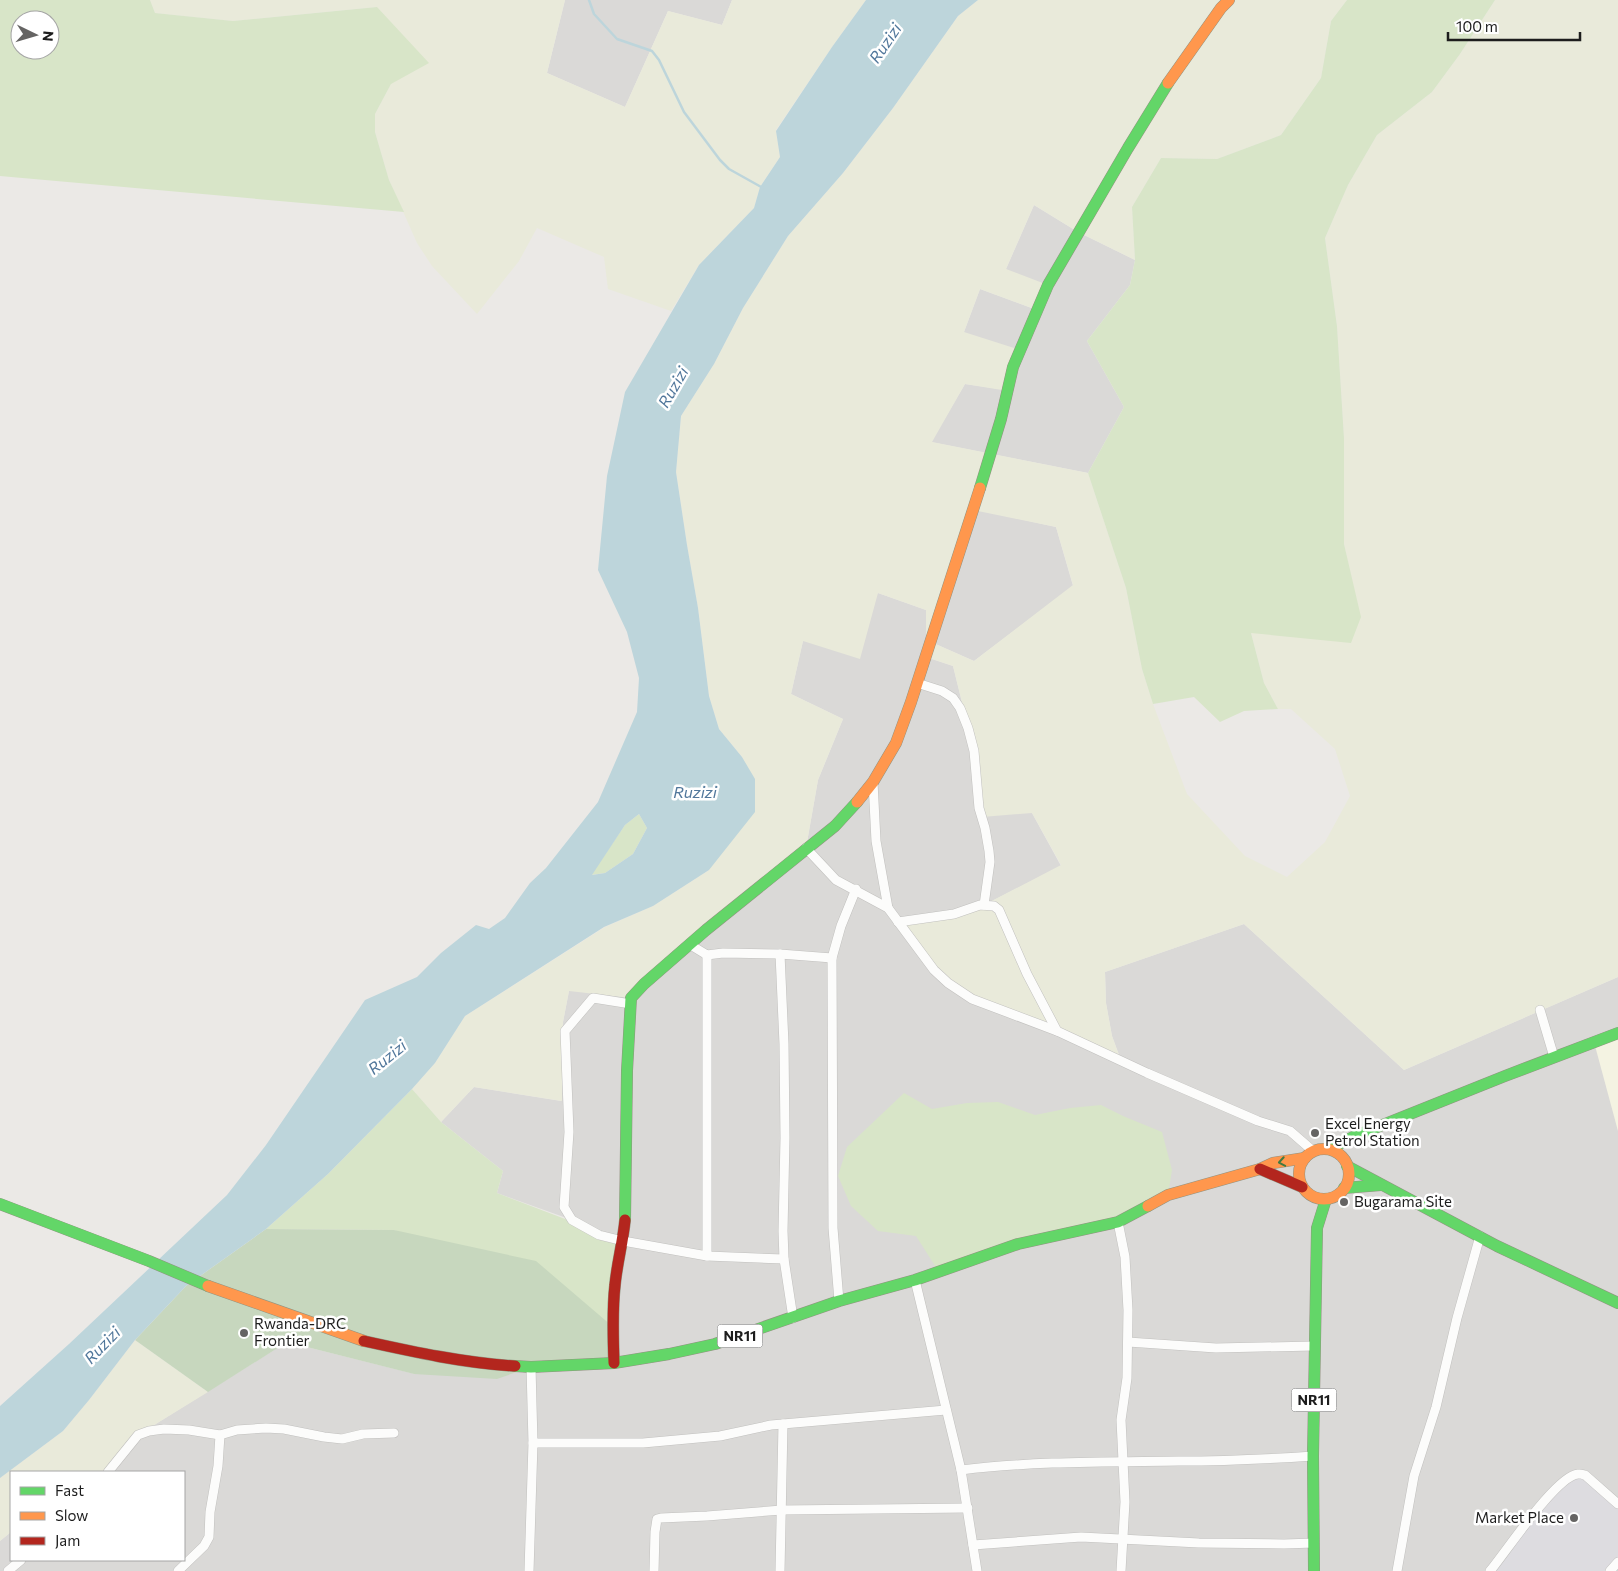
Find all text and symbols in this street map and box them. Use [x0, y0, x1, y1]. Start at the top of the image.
north arrow [10, 10, 60, 60]
scale bar [1448, 10, 1580, 42]
text: 100 m [1456, 17, 1498, 35]
water label: Ruzizi [864, 19, 905, 66]
text: N [40, 30, 57, 42]
water label: Ruzizi [653, 362, 692, 410]
water label: Ruzizi [673, 782, 718, 801]
water label: Ruzizi [364, 1035, 410, 1078]
place label: Excel Energy Petrol Station [1325, 1114, 1420, 1149]
marker: Excel Energy Petrol Station [1309, 1127, 1321, 1139]
one-way arrow [1277, 1156, 1286, 1166]
place label: Bugarama Site [1354, 1192, 1452, 1210]
marker: Bugarama Site [1338, 1196, 1350, 1208]
place label: Rwanda-DRC Frontier [254, 1314, 346, 1349]
water label: Ruzizi [80, 1322, 124, 1367]
road number: NR11 [718, 1324, 762, 1348]
marker: Rwanda-DRC Frontier [238, 1327, 250, 1339]
road number: NR11 [1292, 1388, 1336, 1412]
legend [10, 1471, 185, 1561]
text: Fast [55, 1481, 84, 1499]
text: Slow [55, 1506, 88, 1524]
place label: Market Place [1475, 1508, 1564, 1526]
marker: Market Place [1568, 1512, 1580, 1524]
text: Jam [55, 1531, 80, 1549]

